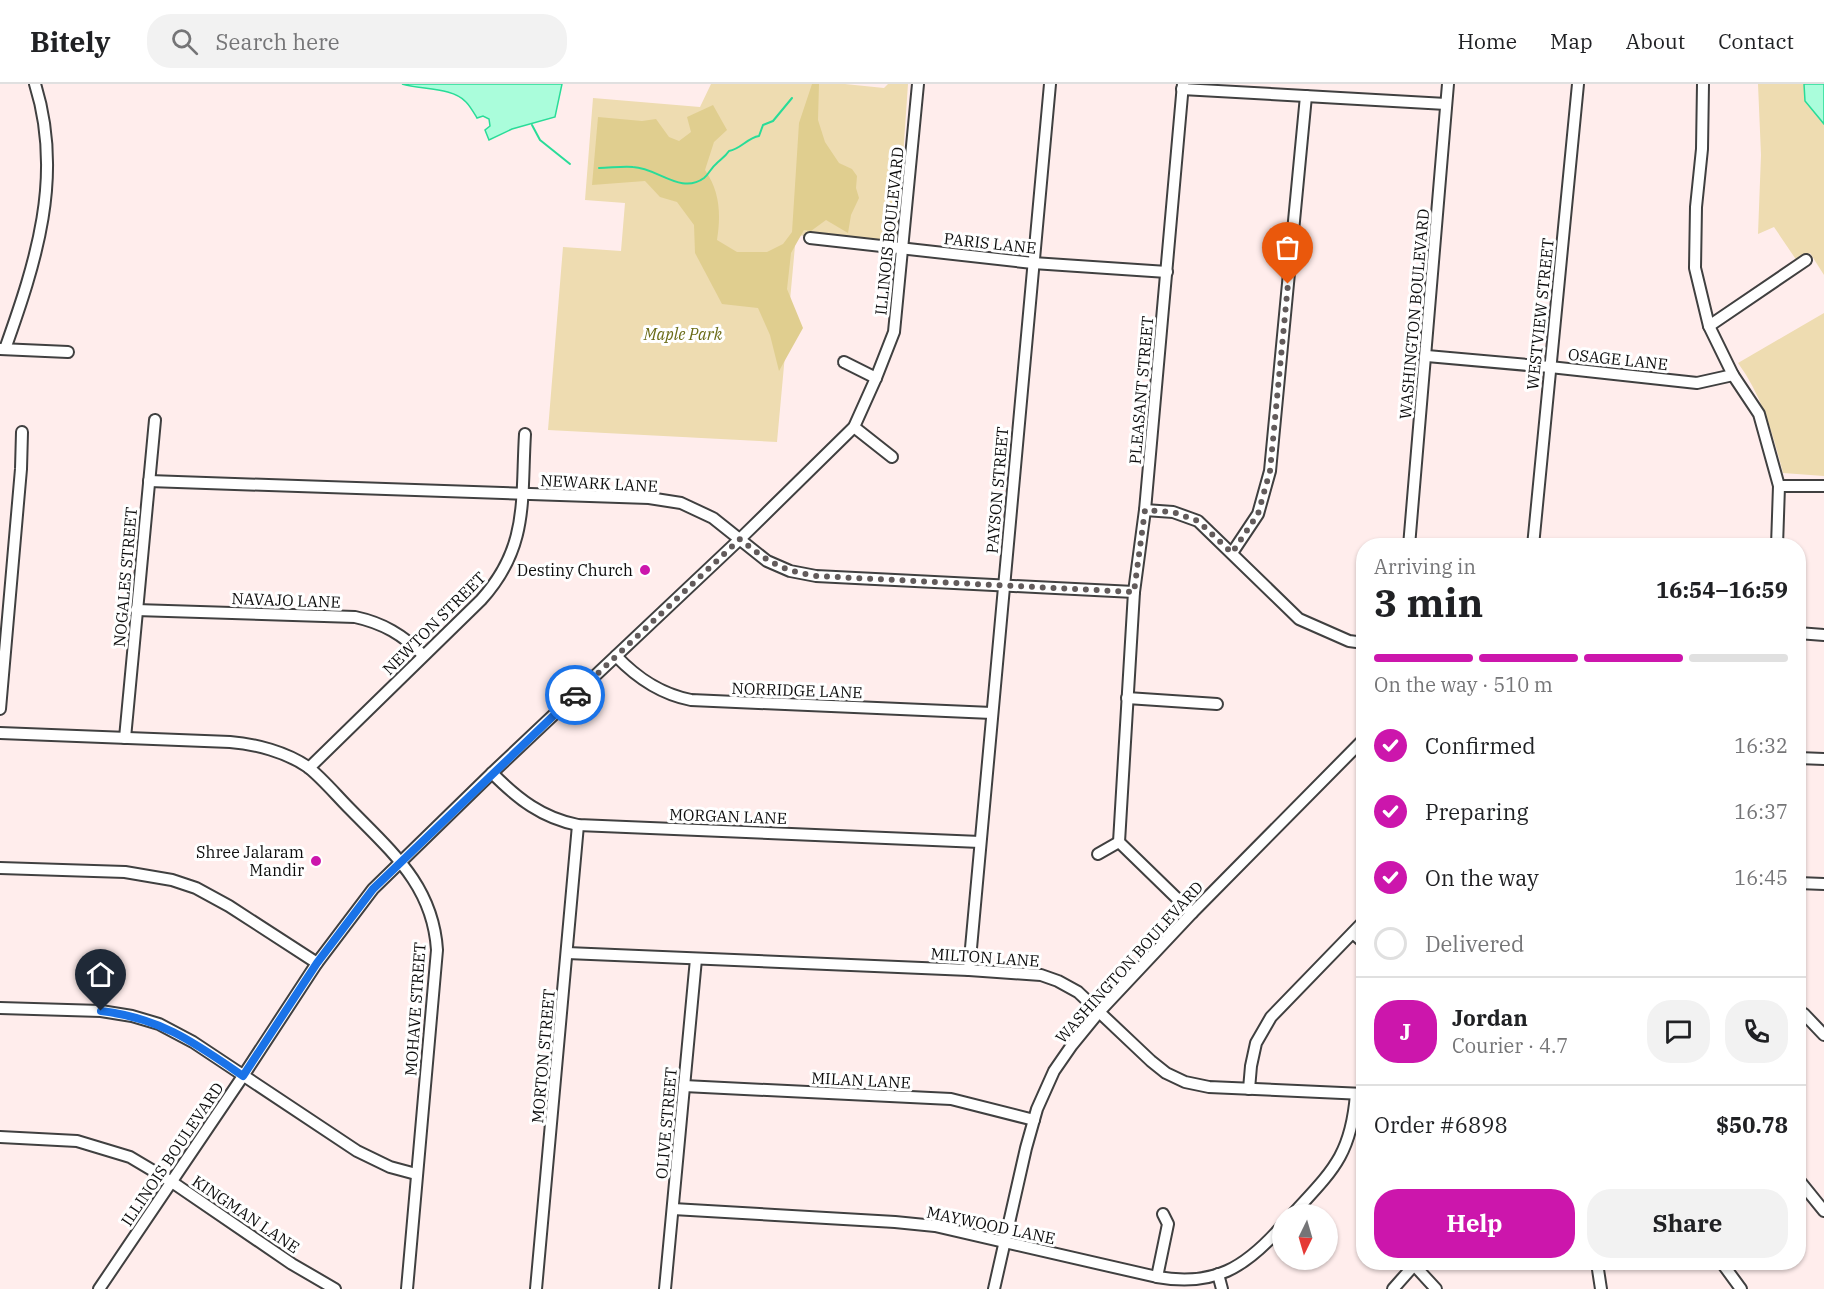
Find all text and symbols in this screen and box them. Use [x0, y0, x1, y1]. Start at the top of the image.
search box [147, 14, 567, 68]
text: Bitely [30, 23, 111, 60]
icon: search [168, 25, 201, 58]
text: Search here [216, 27, 339, 56]
text: Home [1457, 27, 1517, 55]
text: Map [1550, 27, 1593, 55]
text: About [1626, 27, 1685, 55]
text: Contact [1718, 27, 1794, 55]
street label: ILLINOIS BOULEVARD [870, 146, 908, 316]
street label: WASHINGTON BOULEVARD [1395, 208, 1433, 420]
pin [1262, 222, 1313, 284]
street label: PARIS LANE [943, 228, 1037, 258]
icon: bag [1271, 231, 1304, 264]
street label: WESTVIEW STREET [1522, 237, 1558, 391]
street label: PLEASANT STREET [1125, 315, 1157, 465]
park label: Maple Park [643, 324, 723, 344]
street label: OSAGE LANE [1567, 344, 1669, 374]
street label: PAYSON STREET [981, 426, 1013, 554]
street label: NEWARK LANE [540, 470, 658, 496]
street label: NOGALES STREET [109, 506, 141, 648]
text: Arriving in [1374, 553, 1476, 580]
place label: Destiny Church [517, 560, 633, 580]
marker: Destiny Church [638, 563, 652, 577]
street label: NEWTON STREET [378, 567, 490, 679]
text: 16:54–16:59 [1656, 575, 1788, 604]
text: 3 min [1374, 577, 1483, 628]
street label: NAVAJO LANE [231, 588, 341, 612]
courier [545, 665, 605, 725]
text: On the way · 510 m [1374, 671, 1553, 698]
street label: NORRIDGE LANE [731, 678, 863, 702]
icon: car [559, 679, 592, 712]
icon: check [1374, 729, 1407, 762]
text: Confirmed [1425, 731, 1536, 760]
text: 16:32 [1734, 732, 1788, 759]
icon: check [1374, 795, 1407, 828]
text: Preparing [1425, 797, 1529, 826]
text: 16:37 [1734, 798, 1788, 825]
street label: MORGAN LANE [669, 804, 787, 828]
place label: Shree Jalaram Mandir [196, 842, 304, 880]
marker: Shree Jalaram Mandir [309, 854, 323, 868]
icon: check [1374, 861, 1407, 894]
text: On the way [1425, 863, 1539, 892]
text: 16:45 [1734, 864, 1788, 891]
street label: WASHINGTON BOULEVARD [1051, 877, 1207, 1047]
text: Delivered [1425, 929, 1524, 958]
street label: MOHAVE STREET [400, 941, 430, 1077]
street label: MILTON LANE [930, 943, 1040, 971]
pin [75, 949, 126, 1011]
icon: home [84, 958, 117, 991]
street label: MORTON STREET [527, 988, 559, 1124]
button: chat [1647, 1000, 1710, 1063]
button: phone [1725, 1000, 1788, 1063]
text: Jordan [1452, 1003, 1528, 1032]
text: J [1400, 1017, 1411, 1046]
text: Courier · 4.7 [1452, 1032, 1568, 1059]
street label: OLIVE STREET [651, 1066, 681, 1180]
street label: MILAN LANE [811, 1067, 911, 1093]
street label: ILLINOIS BOULEVARD [116, 1078, 228, 1230]
text: Order #6898 [1374, 1110, 1508, 1139]
text: $50.78 [1716, 1110, 1788, 1139]
street label: KINGMAN LANE [188, 1171, 304, 1257]
button: Help [1374, 1189, 1575, 1258]
button: Share [1587, 1189, 1788, 1258]
street label: MAYWOOD LANE [925, 1202, 1057, 1248]
north arrow [1272, 1204, 1338, 1270]
map controls [1272, 1204, 1338, 1270]

